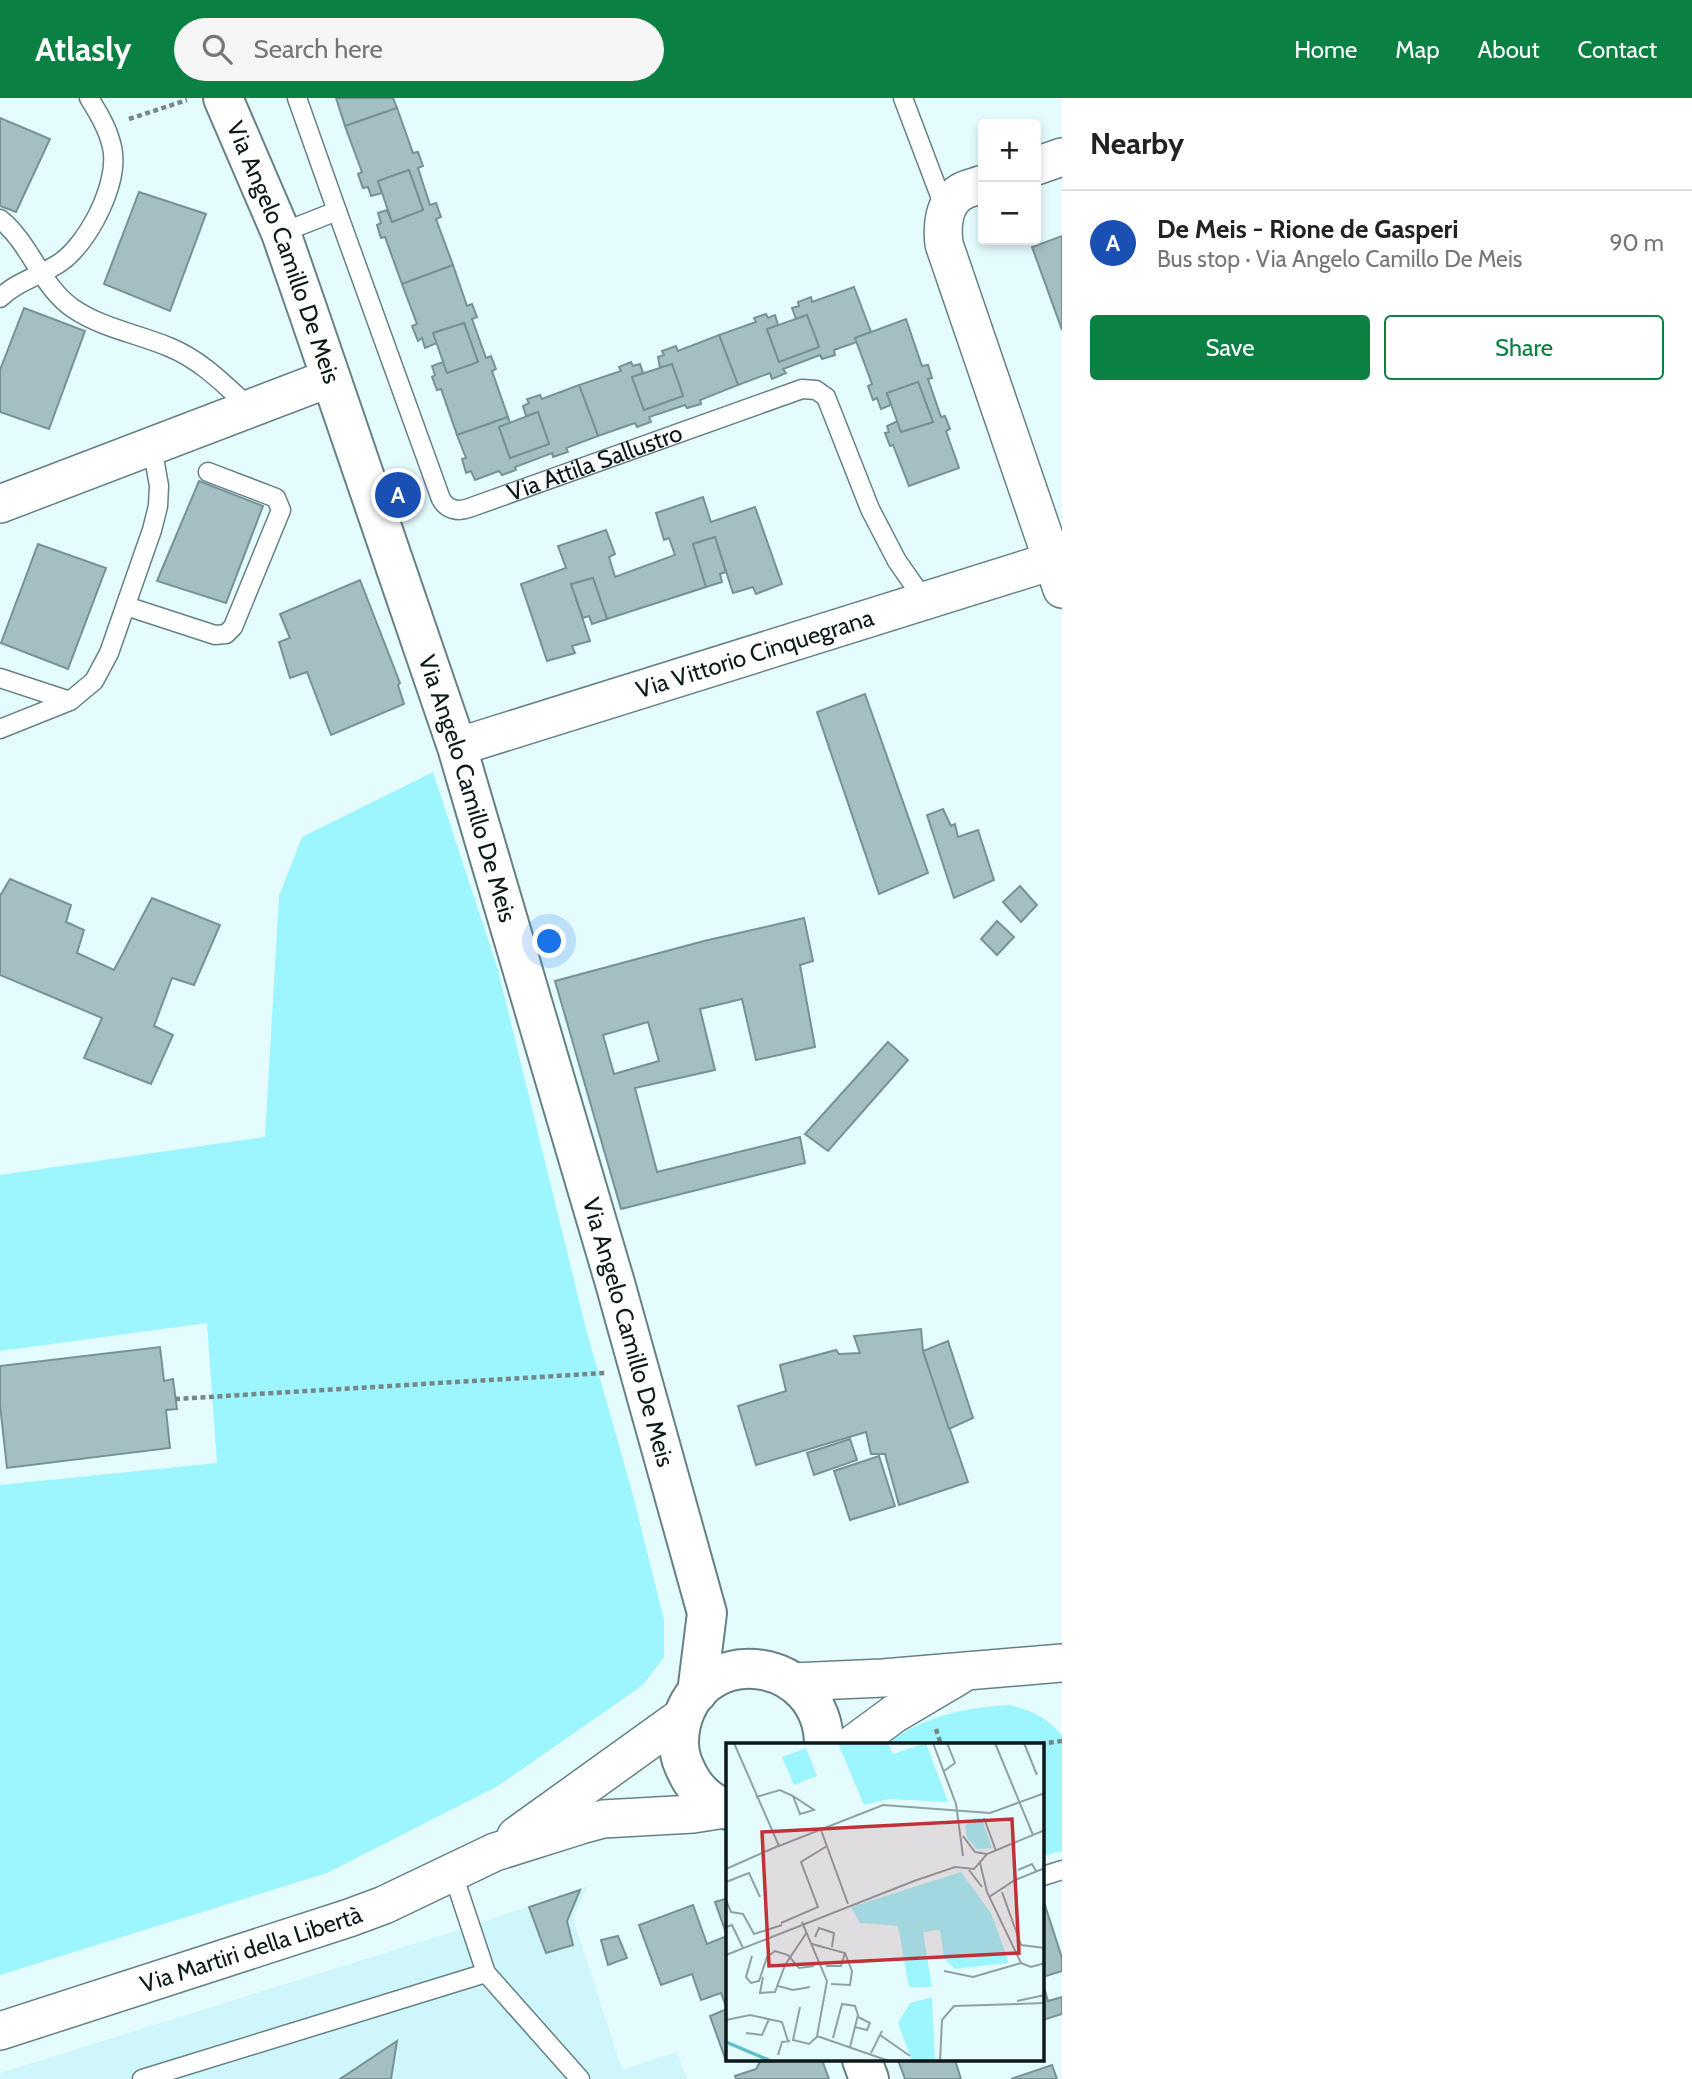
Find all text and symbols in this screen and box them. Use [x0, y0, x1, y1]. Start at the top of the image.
search box [174, 18, 664, 81]
text: Atlasly [35, 29, 132, 69]
icon: search [198, 30, 236, 68]
text: Search here [254, 33, 383, 65]
text: Home [1294, 35, 1357, 64]
text: Map [1395, 35, 1440, 64]
text: About [1478, 35, 1540, 64]
text: Contact [1578, 35, 1657, 64]
street label: Via Angelo Camillo De Meis [221, 117, 347, 387]
map controls [978, 119, 1041, 245]
button: + [978, 119, 1041, 182]
text: Nearby [1090, 125, 1184, 162]
button: − [978, 182, 1041, 245]
text: De Meis - Rione de Gasperi [1157, 213, 1458, 245]
text: A [1106, 229, 1120, 257]
text: 90 m [1610, 229, 1664, 257]
text: Bus stop · Via Angelo Camillo De Meis [1157, 245, 1522, 273]
button: Save [1090, 315, 1370, 380]
button: Share [1384, 315, 1664, 380]
street label: Via Attila Sallustro [503, 418, 686, 507]
pin: A [375, 469, 421, 521]
street label: Via Vittorio Cinquegrana [632, 603, 877, 704]
street label: Via Angelo Camillo De Meis [413, 651, 523, 926]
your location [532, 924, 566, 958]
street label: Via Angelo Camillo De Meis [577, 1194, 681, 1470]
inset map [726, 1743, 1044, 2062]
street label: Via Martiri della Libertà [136, 1899, 366, 1999]

